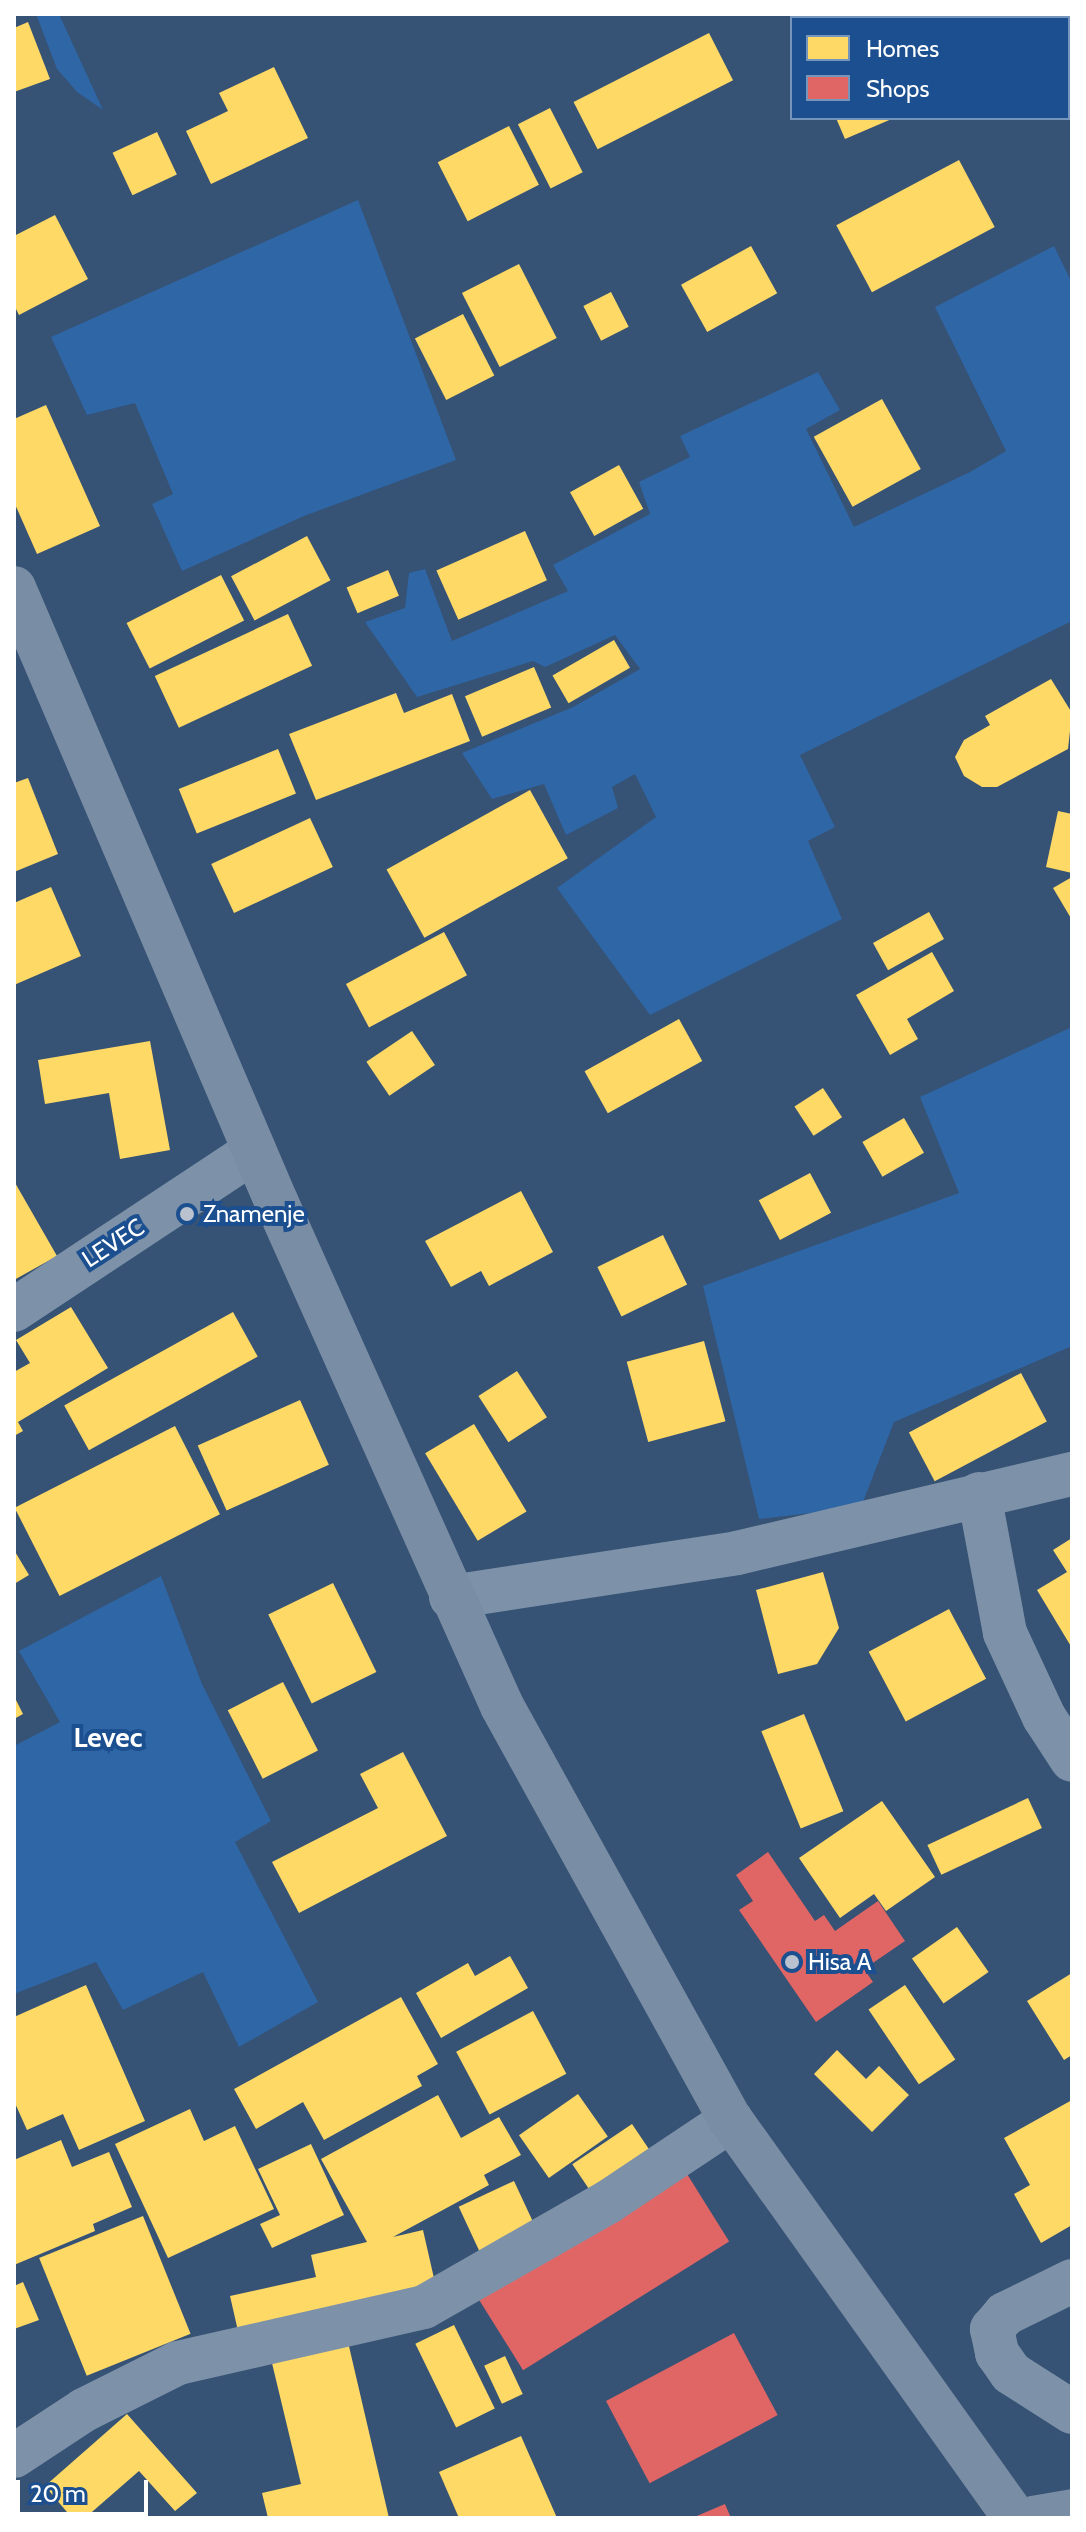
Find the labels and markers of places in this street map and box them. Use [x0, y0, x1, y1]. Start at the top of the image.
place label: Znamenje [203, 1200, 305, 1228]
marker: Znamenje [178, 1205, 196, 1223]
place label: Hisa A [808, 1948, 871, 1976]
marker: Hisa A [783, 1953, 801, 1971]

